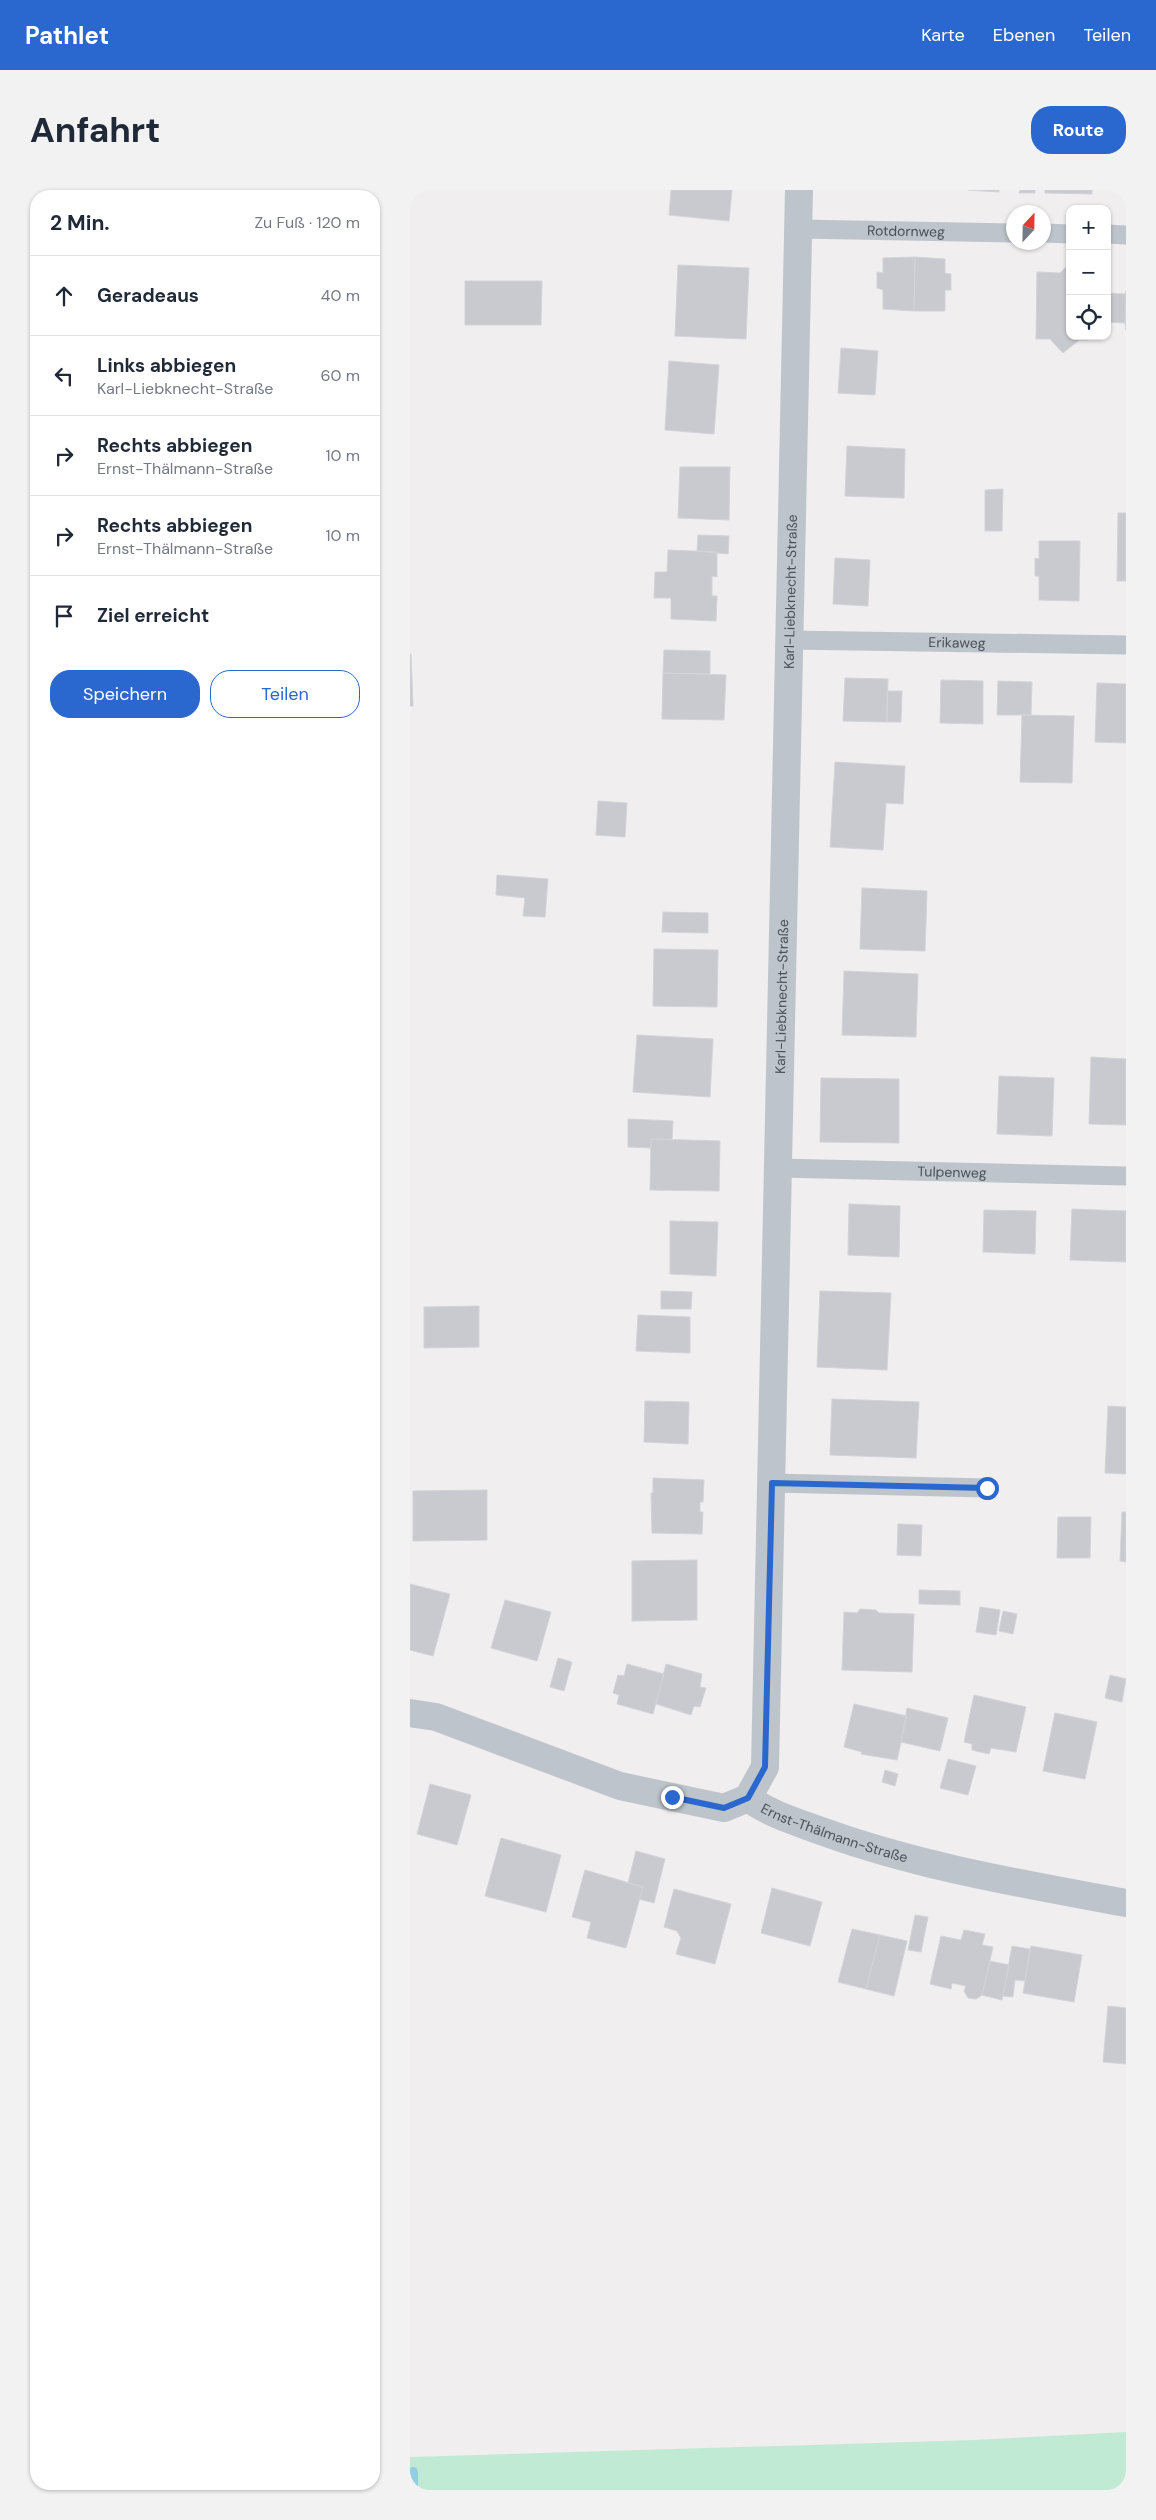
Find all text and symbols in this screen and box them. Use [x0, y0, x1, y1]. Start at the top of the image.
text: Pathlet [25, 20, 109, 51]
text: Karte [921, 23, 965, 47]
text: Ebenen [993, 23, 1055, 47]
text: Teilen [1083, 23, 1131, 47]
button: Route [1031, 106, 1126, 154]
text: Anfahrt [30, 107, 160, 153]
north arrow [1006, 205, 1051, 250]
map controls [1066, 205, 1111, 340]
button: + [1066, 205, 1111, 250]
text: 2 Min. [50, 209, 110, 237]
text: Zu Fuß · 120 m [254, 212, 360, 233]
street label: Rotdornweg [867, 221, 945, 241]
button: − [1066, 250, 1111, 295]
icon: ahead [50, 282, 78, 310]
text: Geradeaus [97, 283, 199, 308]
text: 40 m [321, 285, 360, 306]
button: locate [1066, 295, 1111, 340]
text: Links abbiegen [97, 353, 236, 378]
icon: left [50, 362, 78, 390]
text: 60 m [320, 365, 360, 386]
text: Karl-Liebknecht-Straße [97, 378, 273, 399]
text: Rechts abbiegen [97, 433, 252, 458]
icon: right [50, 442, 78, 470]
text: 10 m [326, 445, 360, 466]
text: Ernst-Thälmann-Straße [97, 458, 273, 479]
text: Rechts abbiegen [97, 513, 252, 538]
street label: Karl-Liebknecht-Straße [780, 514, 801, 669]
icon: right [50, 522, 78, 550]
text: 10 m [326, 525, 360, 546]
text: Ernst-Thälmann-Straße [97, 538, 273, 559]
icon: arrive [50, 602, 78, 630]
text: Ziel erreicht [97, 603, 209, 628]
street label: Erikaweg [928, 633, 986, 652]
button: Speichern [50, 670, 200, 718]
button: Teilen [210, 670, 360, 718]
street label: Karl-Liebknecht-Straße [771, 919, 792, 1074]
street label: Tulpenweg [917, 1162, 987, 1182]
route start [976, 1477, 999, 1500]
route end [661, 1786, 684, 1809]
street label: Ernst-Thälmann-Straße [758, 1799, 910, 1867]

